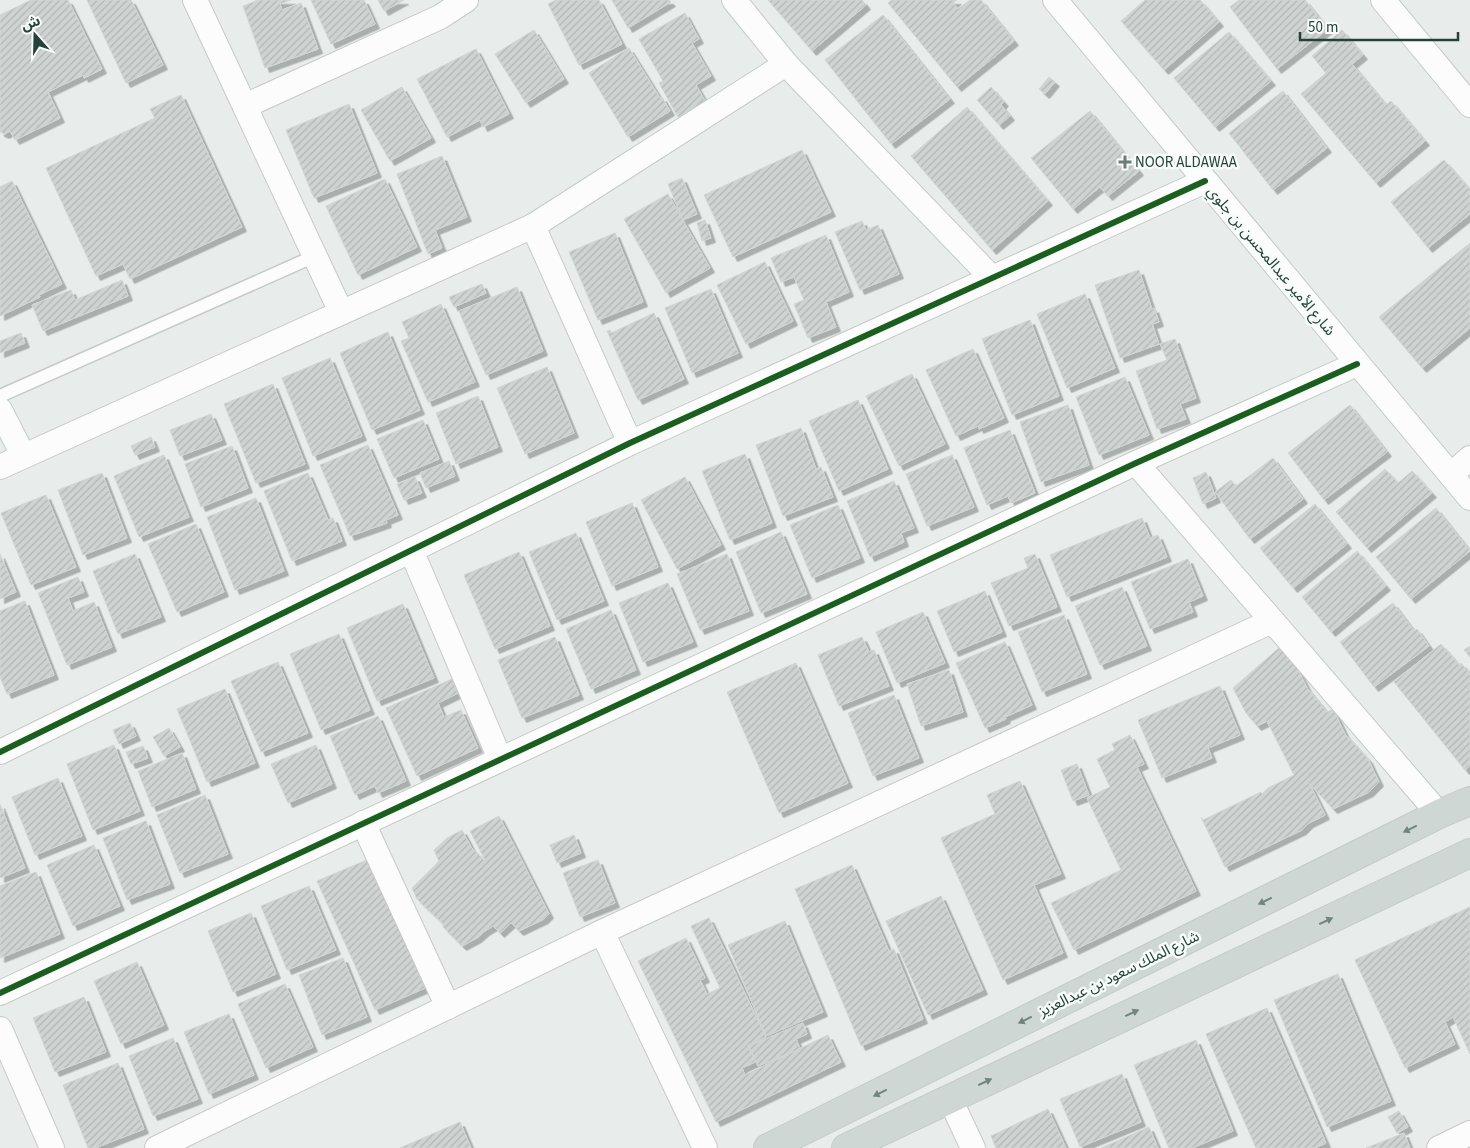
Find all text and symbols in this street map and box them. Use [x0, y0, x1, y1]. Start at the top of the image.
north arrow [10, 10, 60, 60]
scale bar [1300, 10, 1458, 42]
text: ش [18, 11, 43, 36]
text: 50 m [1308, 17, 1338, 38]
place label: NOOR ALDAWAA [1135, 152, 1238, 173]
marker: NOOR ALDAWAA [1119, 156, 1131, 168]
street label: شارع الأمير عبدالمحسن بن جلوي [1201, 182, 1340, 341]
one-way arrow [1403, 825, 1417, 833]
one-way arrow [1257, 897, 1272, 905]
one-way arrow [1319, 917, 1333, 925]
street label: شارع الملك سعود بن عبدالعزيز [1034, 926, 1204, 1023]
one-way arrow [1125, 1009, 1139, 1017]
one-way arrow [1018, 1016, 1032, 1024]
one-way arrow [978, 1078, 992, 1086]
one-way arrow [872, 1089, 887, 1097]

